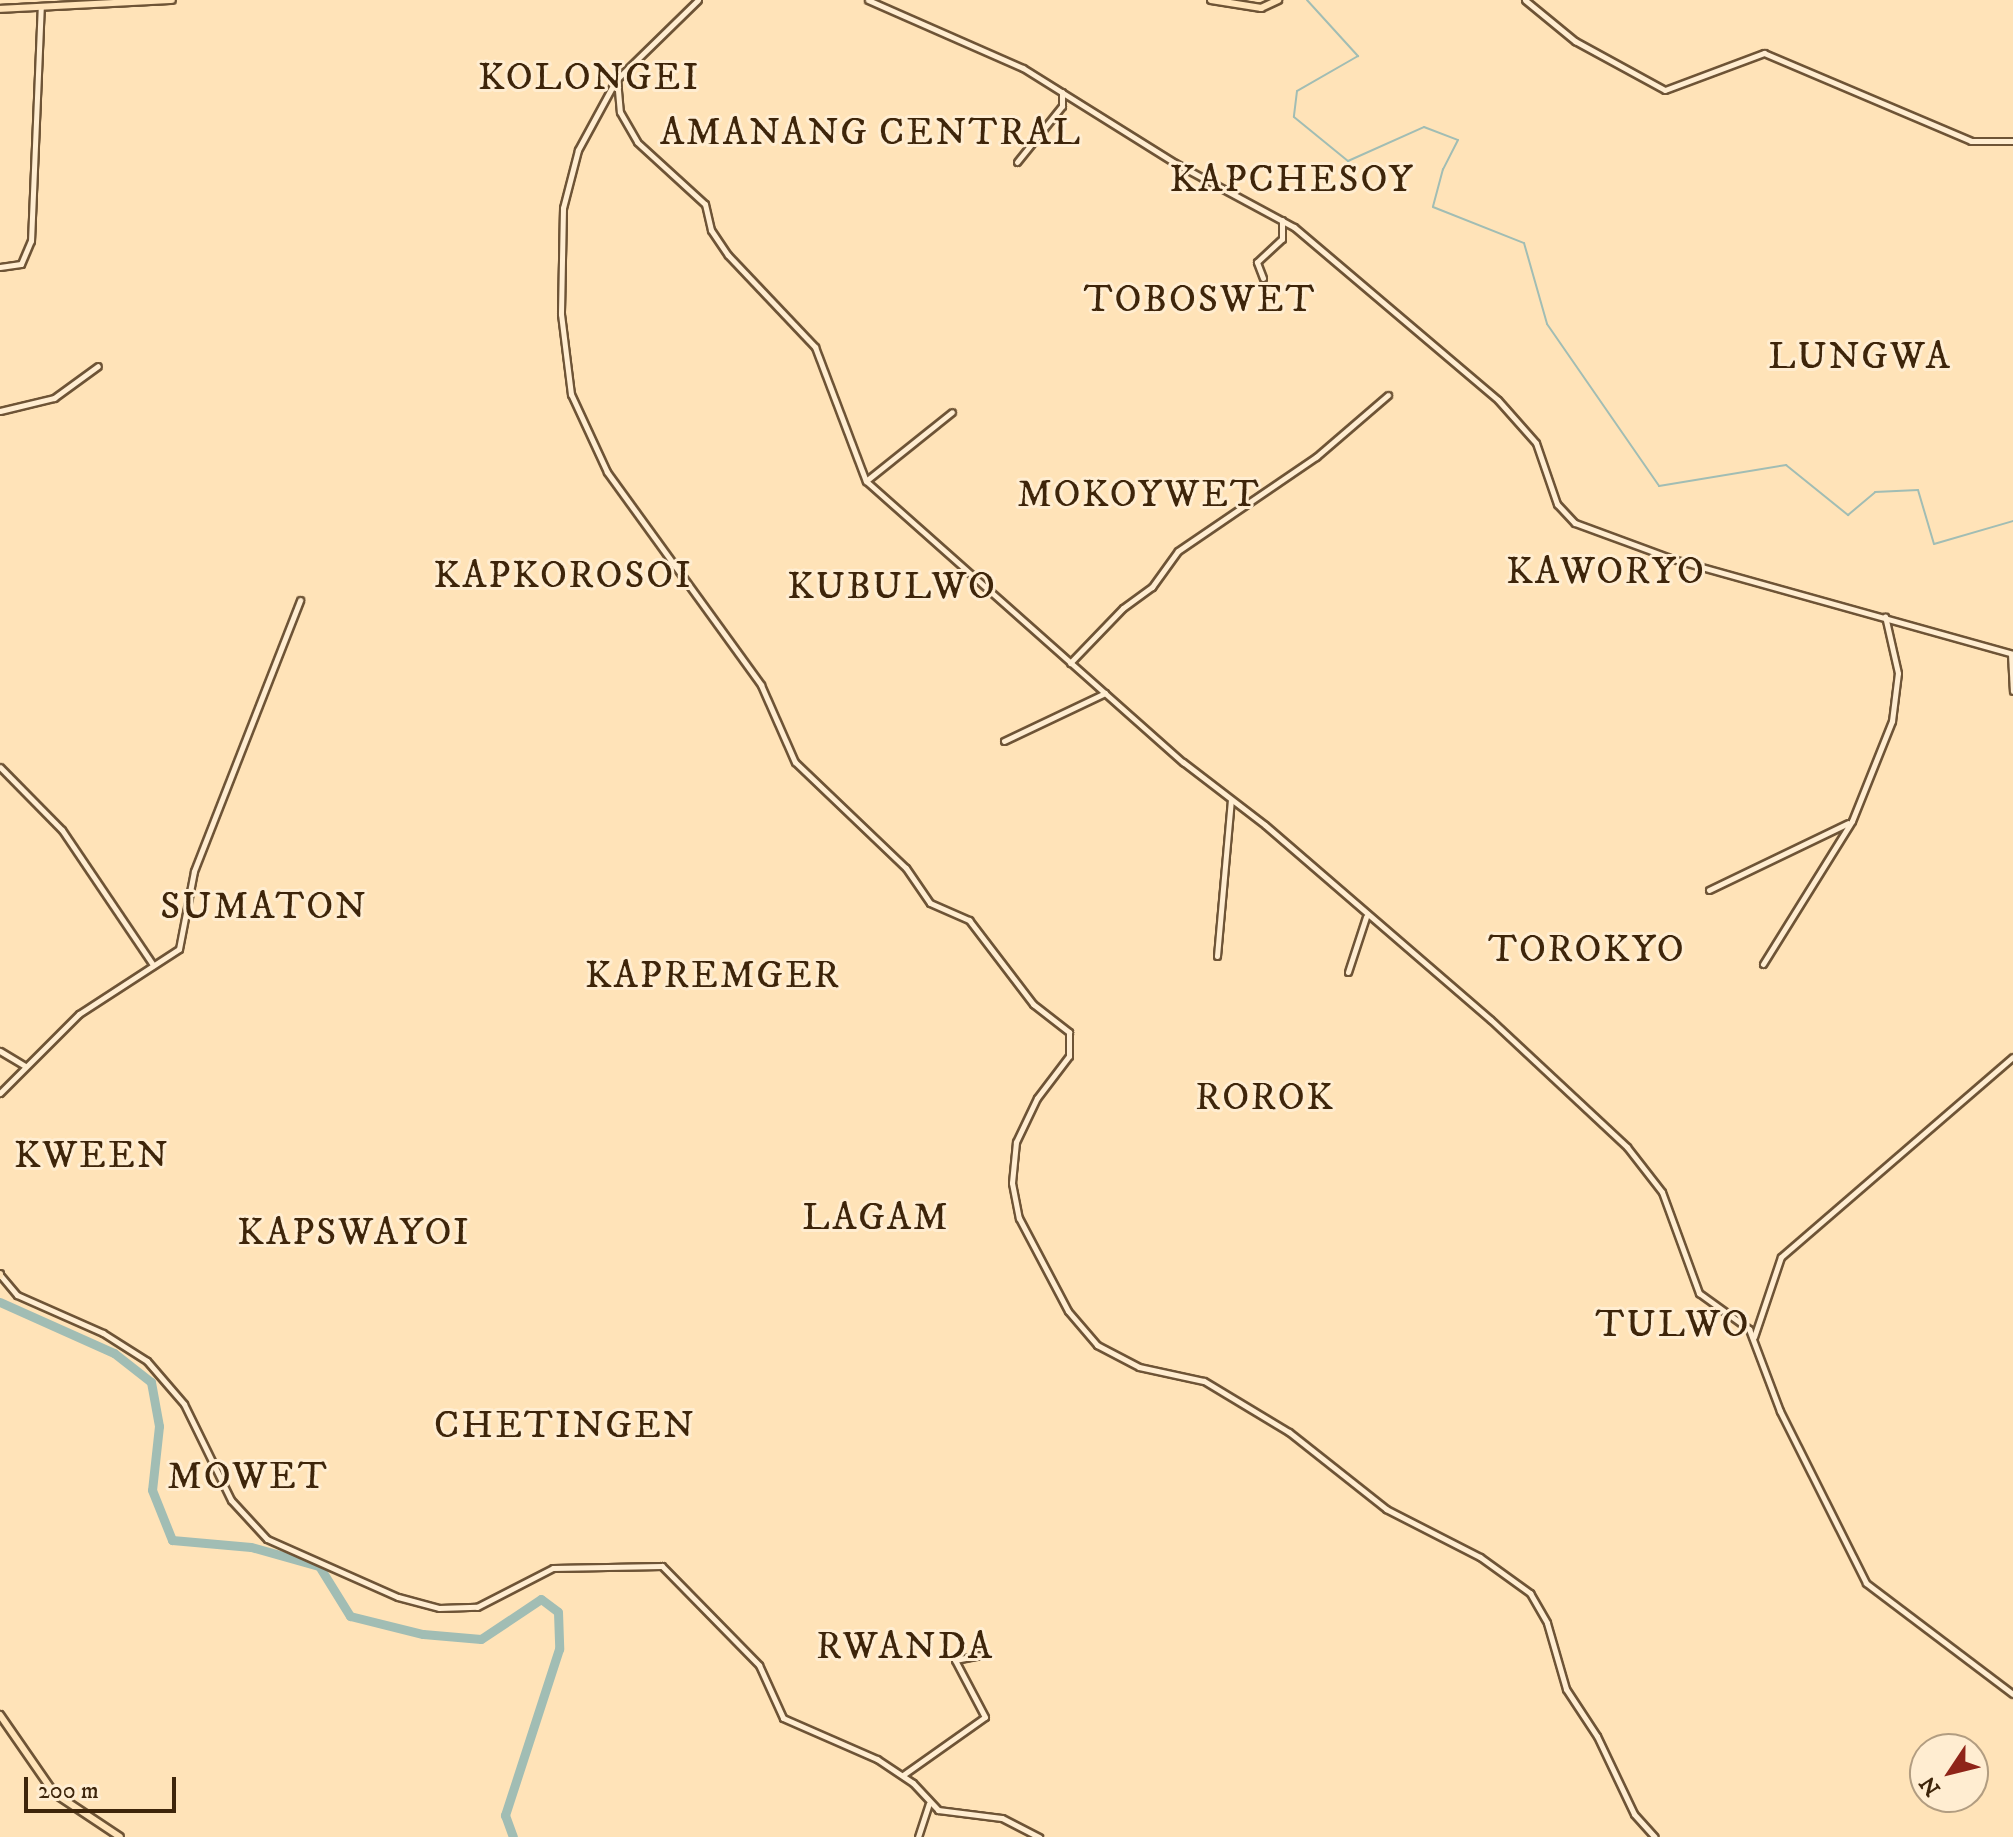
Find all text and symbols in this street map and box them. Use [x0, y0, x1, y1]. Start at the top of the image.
district label: KOLONGEI [478, 56, 700, 102]
district label: AMANANG CENTRAL [660, 111, 1082, 157]
district label: KAPCHESOY [1170, 158, 1414, 204]
district label: TOBOSWET [1084, 278, 1316, 324]
district label: LUNGWA [1768, 335, 1952, 381]
district label: MOKOYWET [1017, 473, 1261, 519]
district label: KAWORYO [1506, 550, 1706, 596]
district label: KAPKOROSOI [433, 554, 693, 600]
district label: KUBULWO [787, 565, 997, 611]
district label: SUMATON [160, 885, 368, 931]
district label: TOROKYO [1488, 928, 1686, 974]
district label: KAPREMGER [585, 954, 841, 1000]
district label: ROROK [1195, 1076, 1335, 1122]
district label: KWEEN [14, 1134, 170, 1180]
district label: LAGAM [802, 1196, 950, 1242]
district label: KAPSWAYOI [237, 1211, 471, 1257]
district label: TULWO [1595, 1303, 1751, 1349]
district label: CHETINGEN [434, 1404, 696, 1450]
district label: MOWET [167, 1455, 329, 1501]
district label: RWANDA [816, 1625, 994, 1671]
north arrow [1909, 1733, 1989, 1813]
scale bar [28, 1761, 180, 1811]
text: N [1914, 1771, 1947, 1801]
text: 200 m [38, 1776, 99, 1806]

